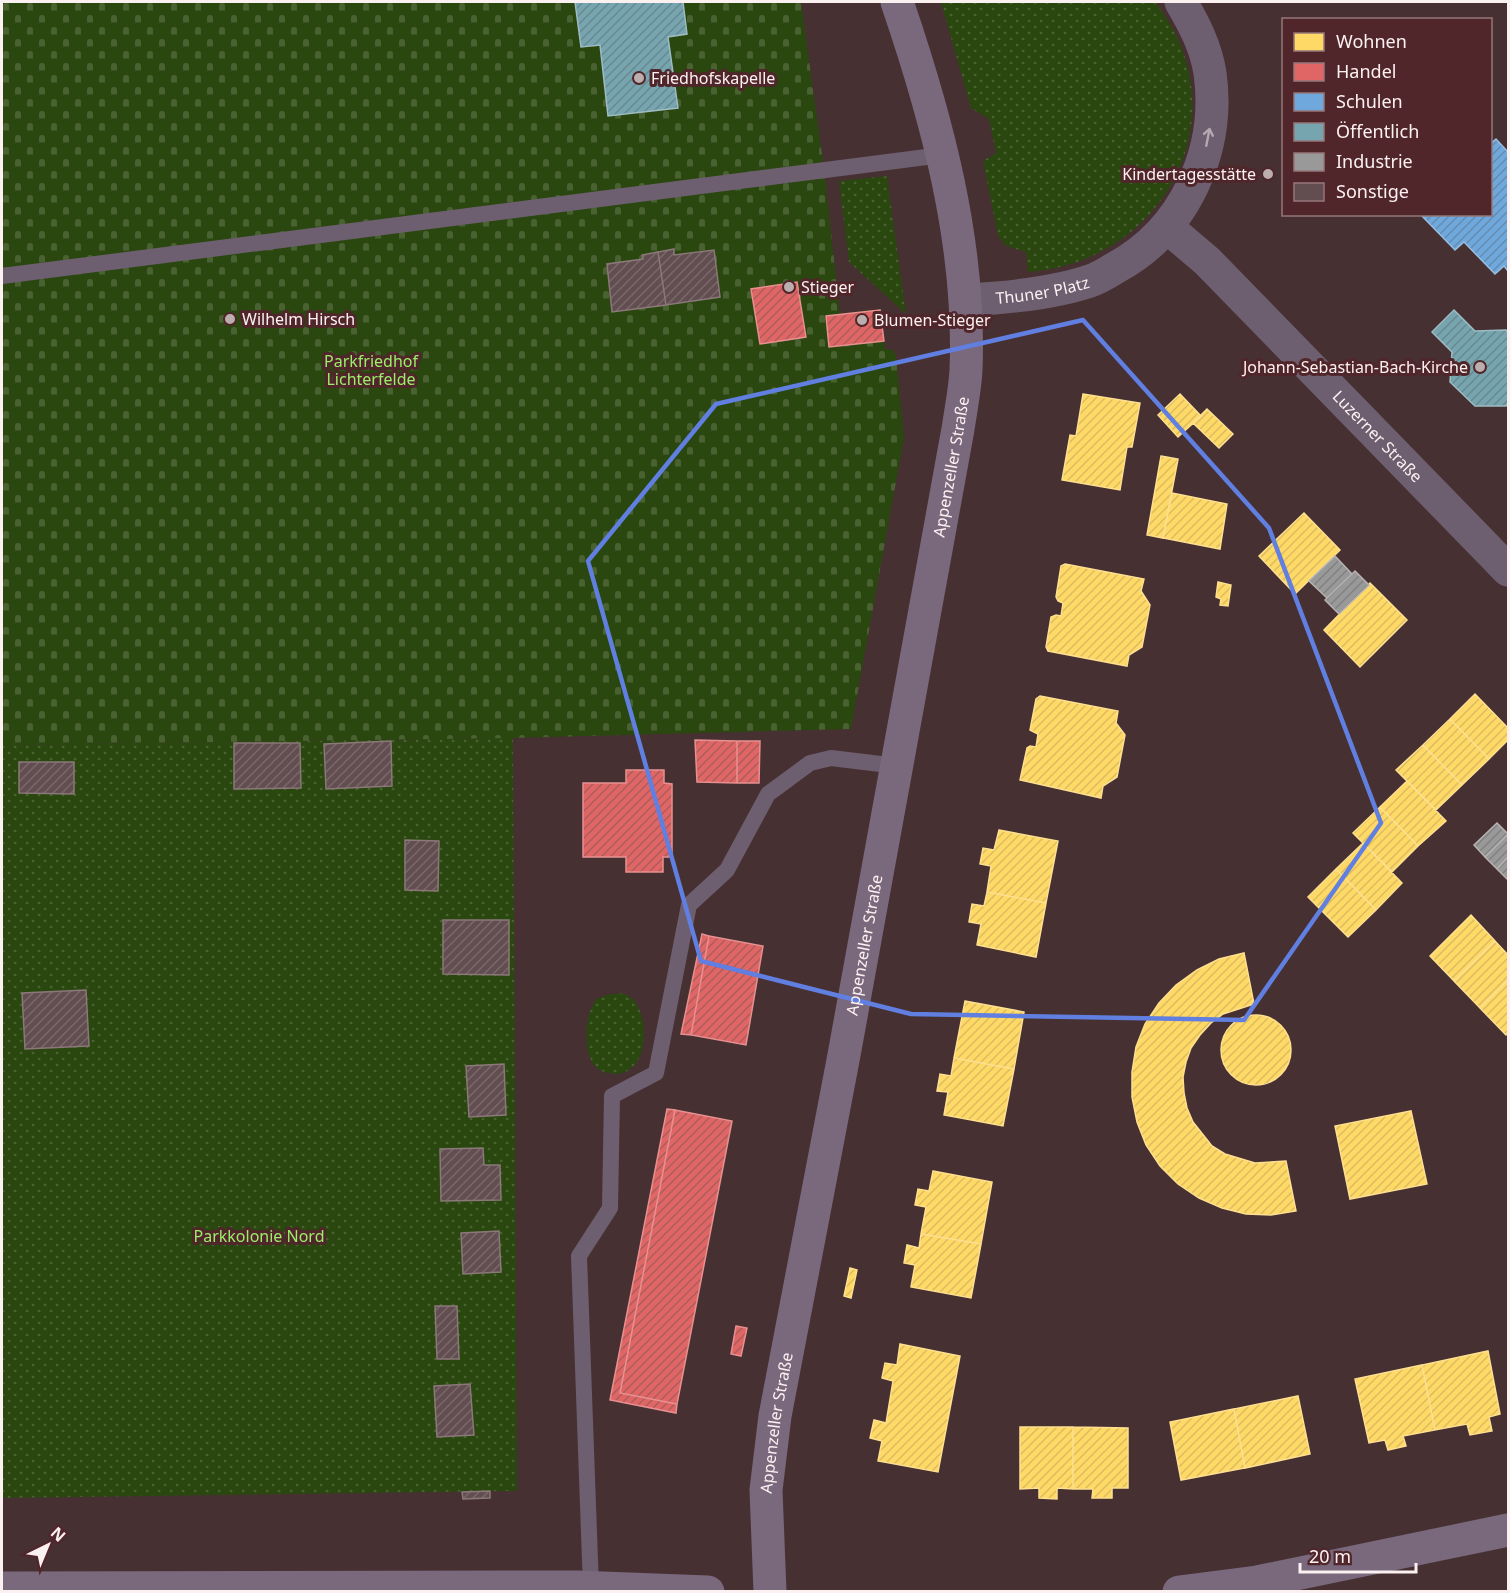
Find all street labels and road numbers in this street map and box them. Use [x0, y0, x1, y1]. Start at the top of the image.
street label: Thuner Platz [995, 271, 1092, 309]
street label: Luzerner Straße [1328, 385, 1427, 487]
street label: Appenzeller Straße [928, 395, 974, 539]
street label: Appenzeller Straße [840, 873, 888, 1017]
street label: Appenzeller Straße [755, 1350, 798, 1495]

